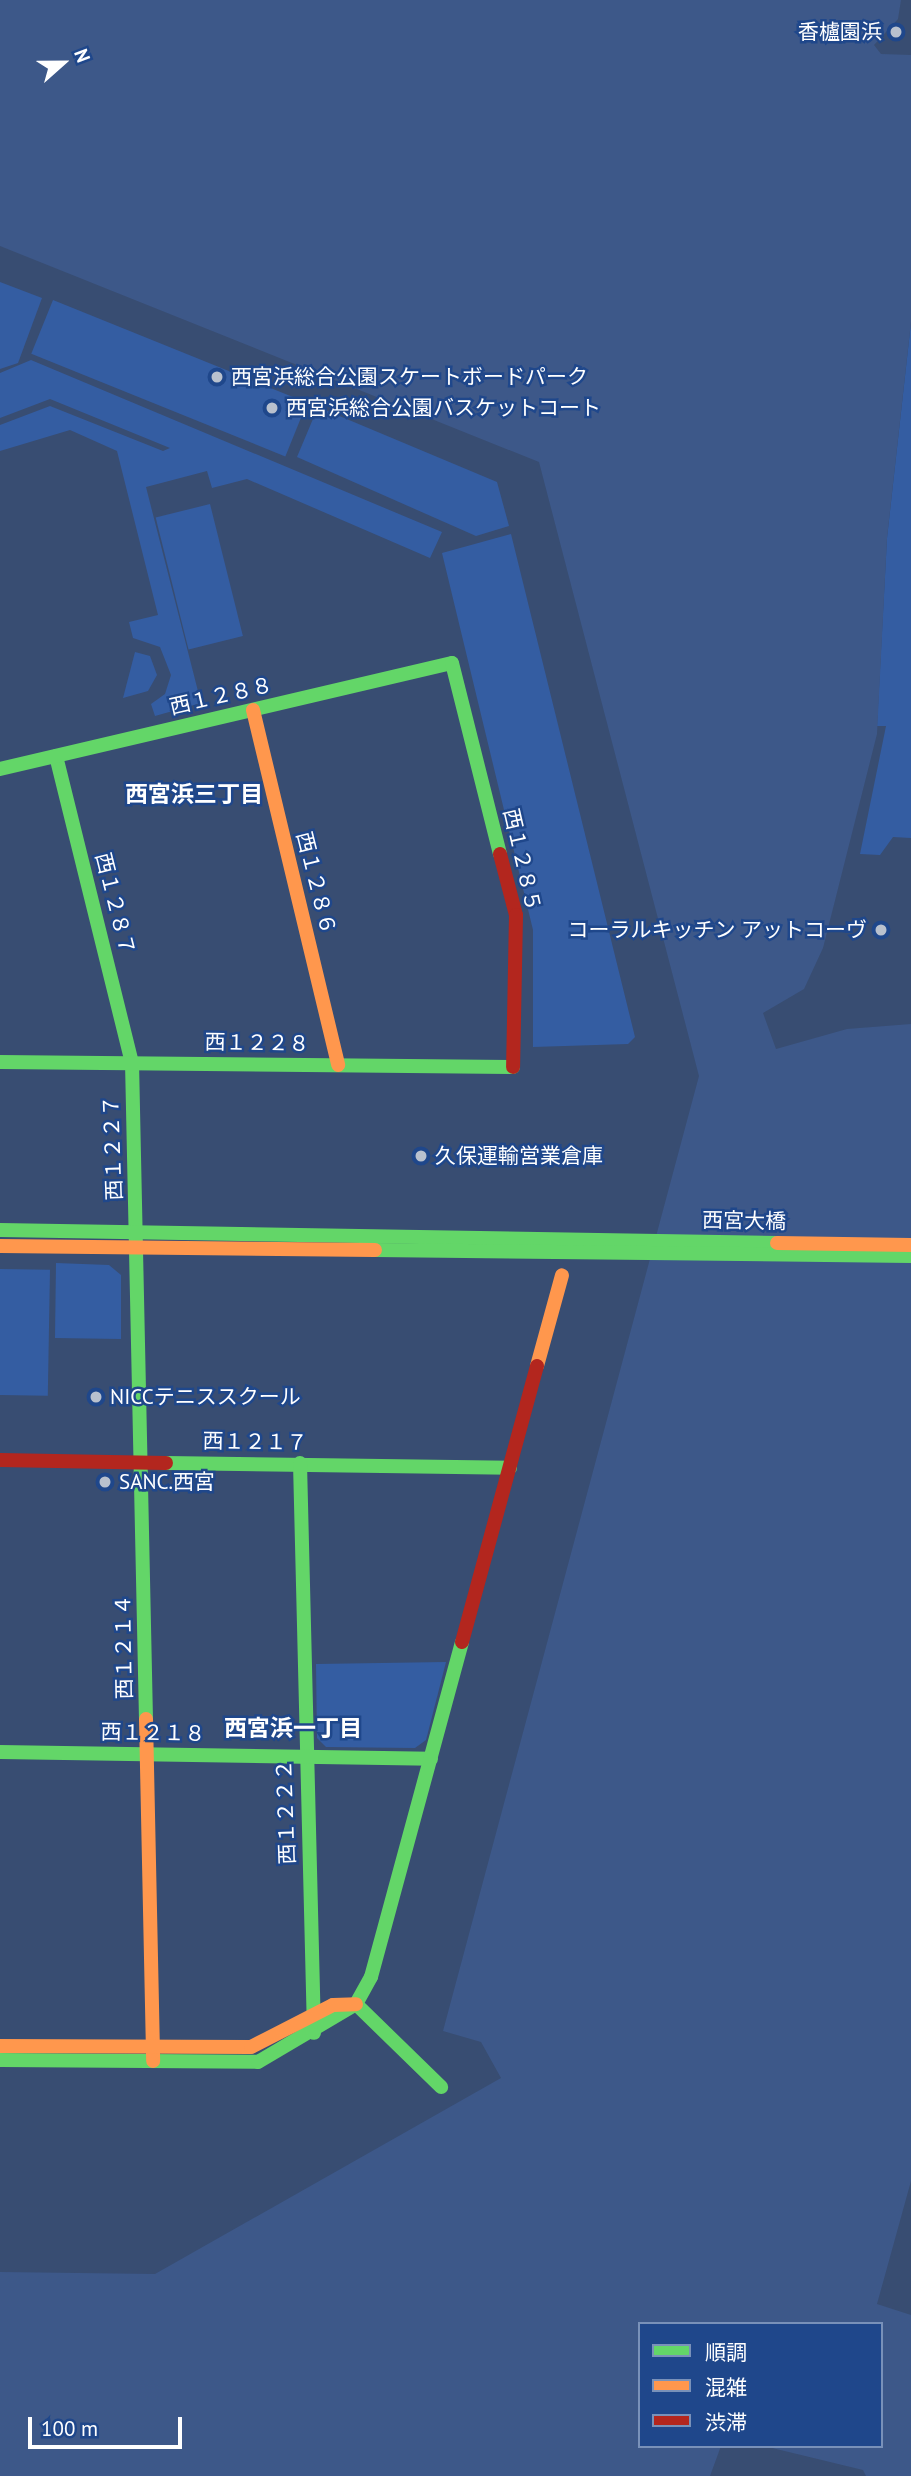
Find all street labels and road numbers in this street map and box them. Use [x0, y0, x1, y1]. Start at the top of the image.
street label: 西１２８８ [167, 672, 275, 720]
street label: 西１２８５ [498, 806, 546, 914]
street label: 西１２８６ [291, 829, 341, 937]
street label: 西１２８７ [90, 850, 140, 958]
street label: 西１２２８ [204, 1029, 310, 1057]
street label: 西１２２７ [99, 1095, 127, 1201]
street label: 西宮大橋 [702, 1208, 786, 1234]
street label: 西１２１７ [202, 1428, 308, 1456]
street label: 西１２１４ [110, 1594, 138, 1700]
street label: 西１２１８ [100, 1719, 206, 1747]
street label: 西１２２２ [272, 1759, 300, 1865]

